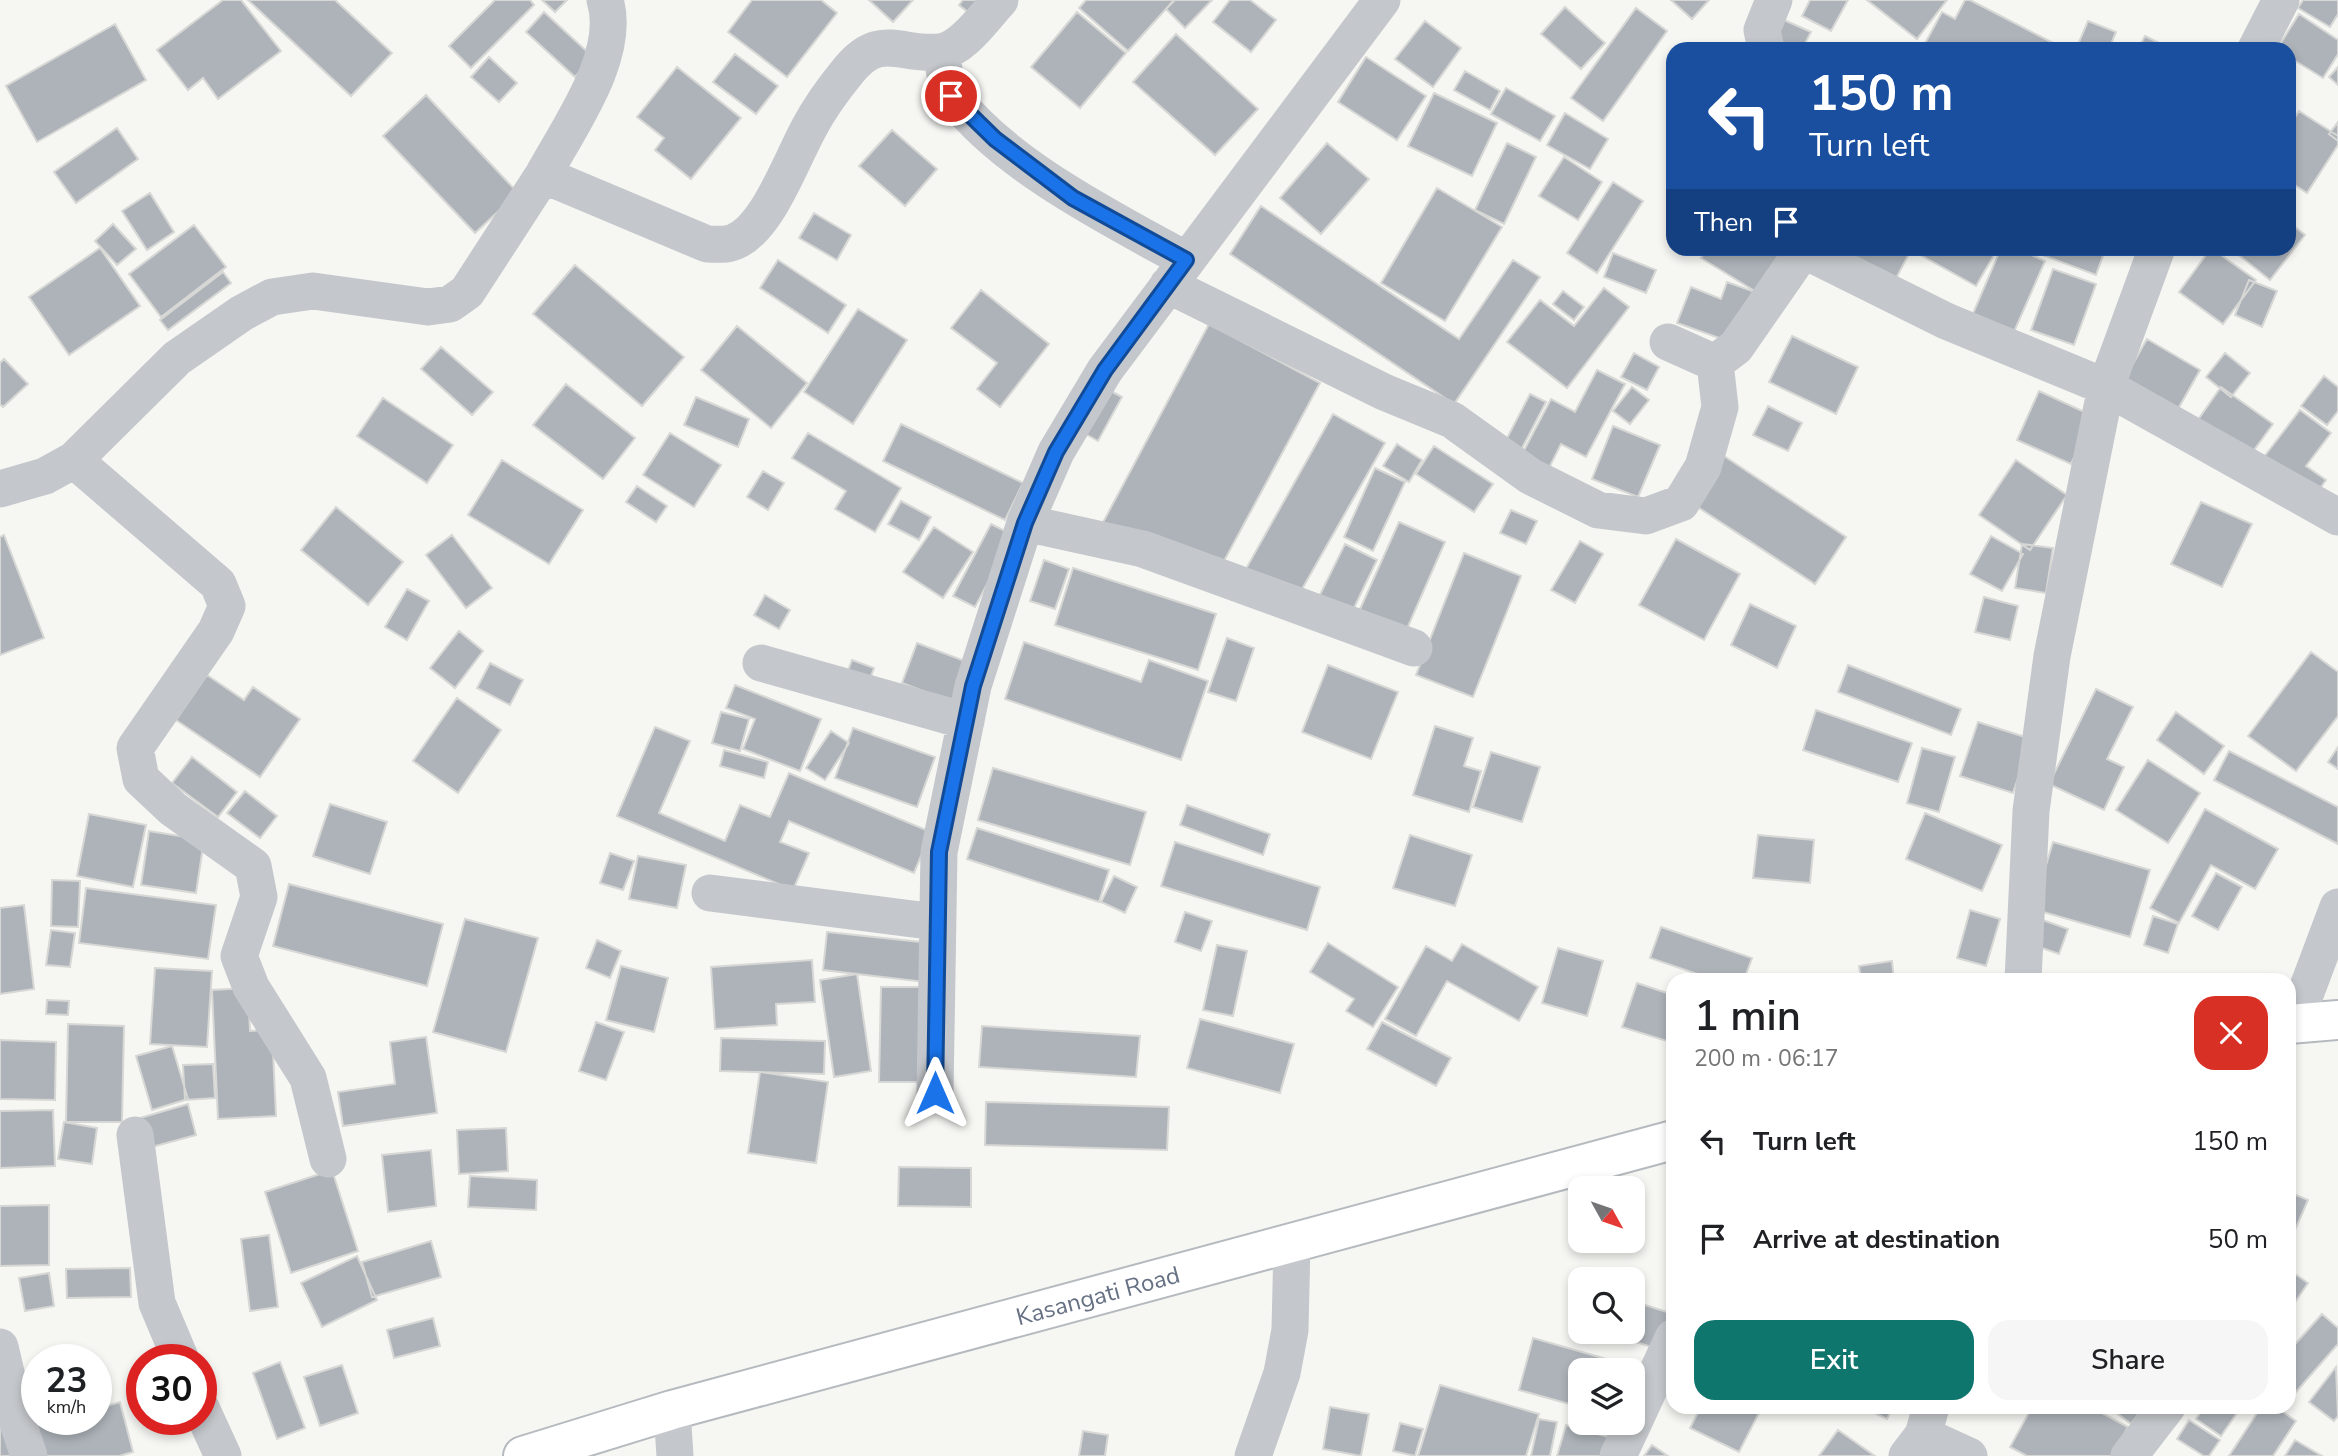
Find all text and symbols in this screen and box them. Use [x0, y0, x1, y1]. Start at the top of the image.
text: 150 m [1809, 60, 1953, 127]
pin [921, 66, 981, 126]
icon: left [1694, 70, 1785, 161]
icon: arrive [932, 77, 970, 115]
text: Turn left [1809, 124, 1929, 167]
icon: arrive [1767, 203, 1805, 241]
text: Then [1694, 205, 1753, 240]
text: 1 min [1694, 988, 1801, 1045]
button: close [2194, 996, 2268, 1070]
text: 200 m · 06:17 [1694, 1043, 1839, 1074]
position arrow [898, 1056, 972, 1130]
icon: left [1694, 1122, 1732, 1160]
text: Turn left [1753, 1124, 1856, 1159]
text: 150 m [2192, 1124, 2268, 1159]
north arrow [1568, 1176, 1645, 1253]
map controls [1568, 1176, 1645, 1435]
icon: arrive [1694, 1220, 1732, 1258]
text: Arrive at destination [1753, 1222, 2000, 1257]
text: 50 m [2208, 1222, 2268, 1257]
street label: Kasangati Road [1013, 1259, 1183, 1333]
button: search [1568, 1267, 1645, 1344]
button: Exit [1694, 1320, 1974, 1400]
button: Share [1988, 1320, 2268, 1400]
speed limit sign: 30 [126, 1344, 217, 1435]
text: 23 [45, 1357, 88, 1404]
button: layers [1568, 1358, 1645, 1435]
text: km/h [47, 1395, 86, 1419]

